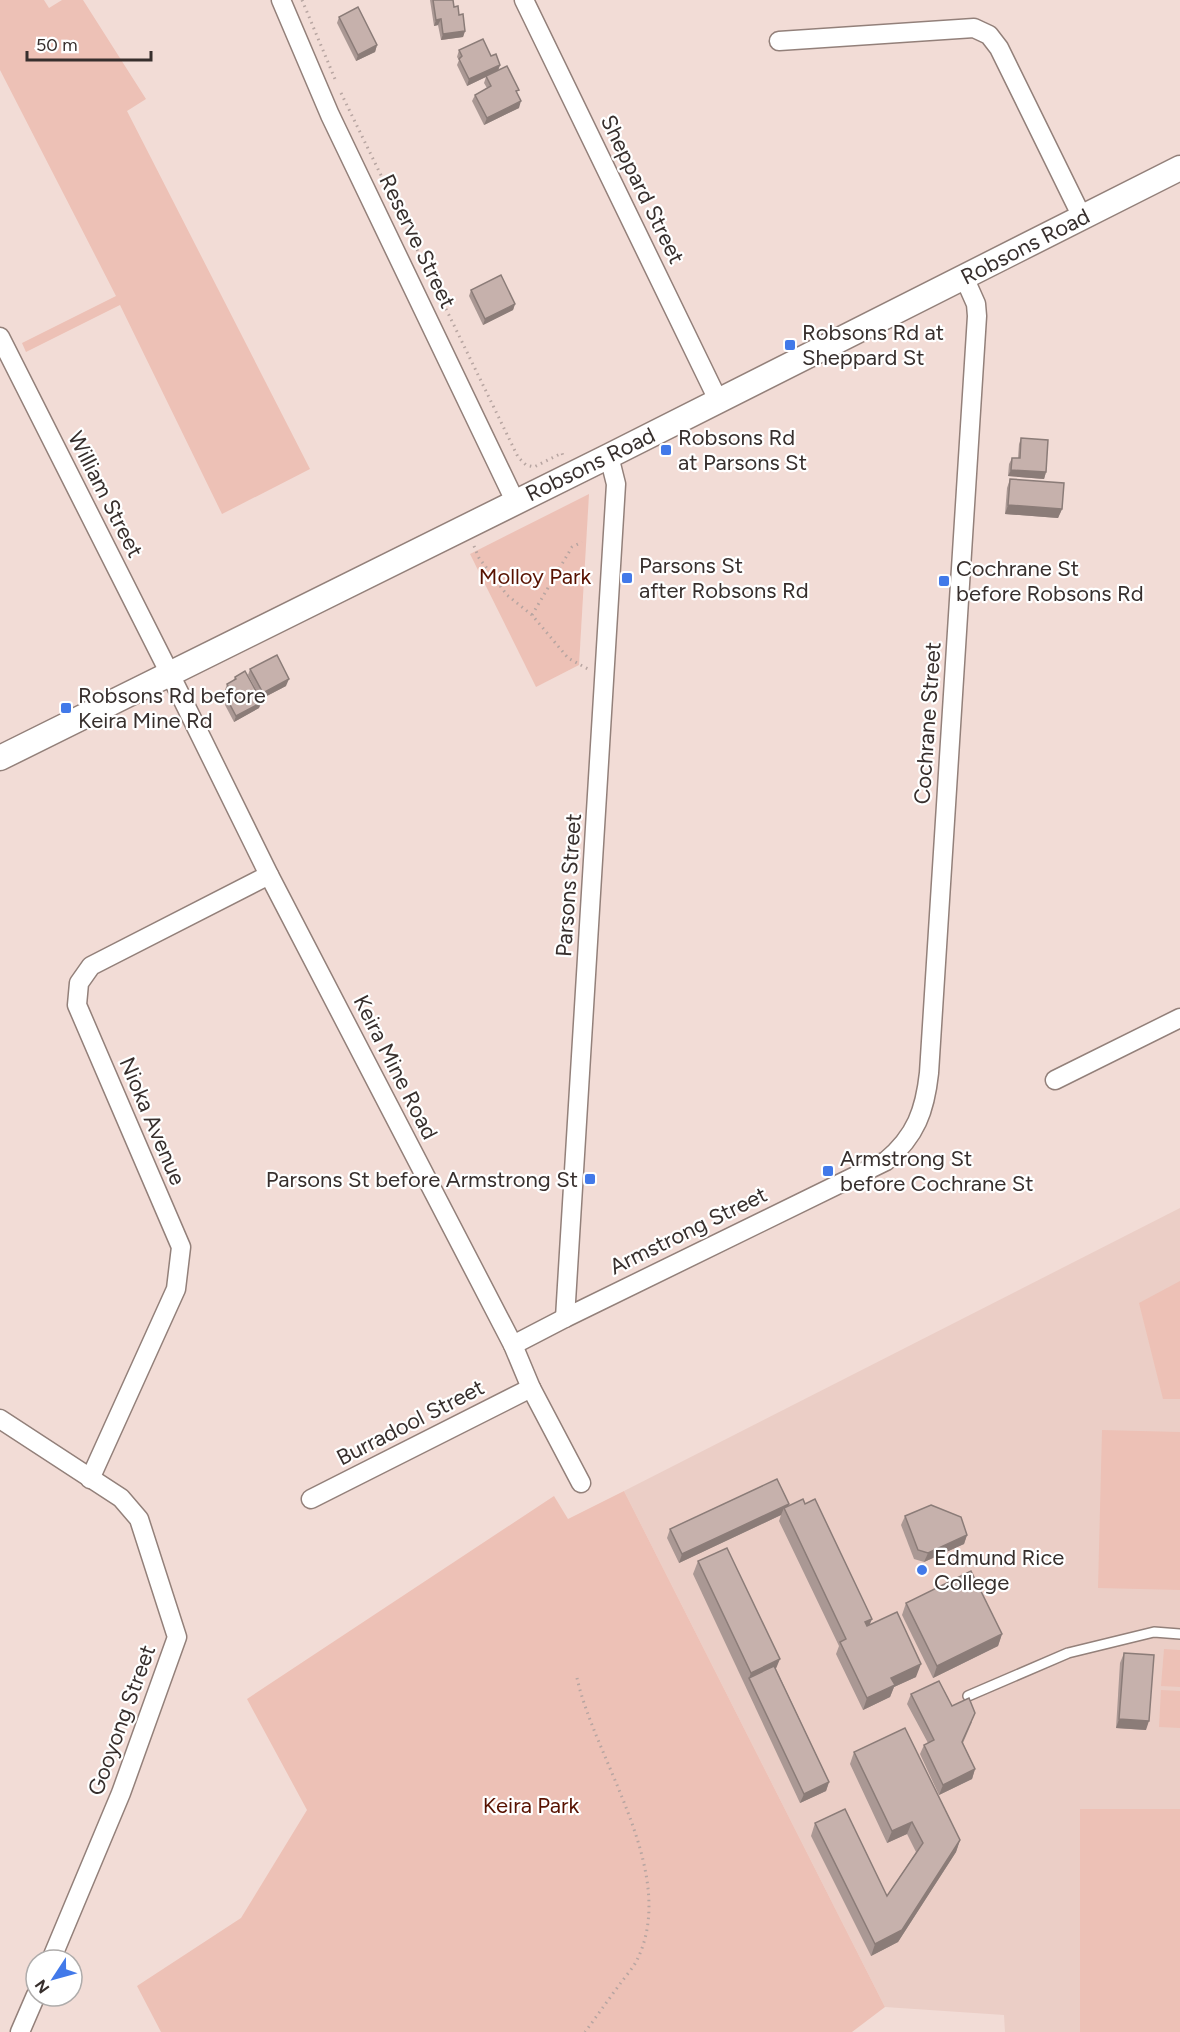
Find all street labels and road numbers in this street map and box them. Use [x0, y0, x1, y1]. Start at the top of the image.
street label: Sheppard Street [595, 110, 690, 268]
street label: Reserve Street [373, 170, 462, 313]
street label: Robsons Road [956, 202, 1094, 290]
street label: Robsons Road [521, 421, 660, 507]
street label: William Street [62, 427, 149, 562]
street label: Cochrane Street [908, 641, 947, 805]
street label: Parsons Street [550, 812, 587, 958]
street label: Keira Mine Road [348, 990, 444, 1144]
street label: Nioka Avenue [113, 1053, 192, 1189]
street label: Armstrong Street [605, 1181, 771, 1280]
street label: Burradool Street [332, 1374, 489, 1471]
street label: Gooyong Street [82, 1641, 161, 1799]

